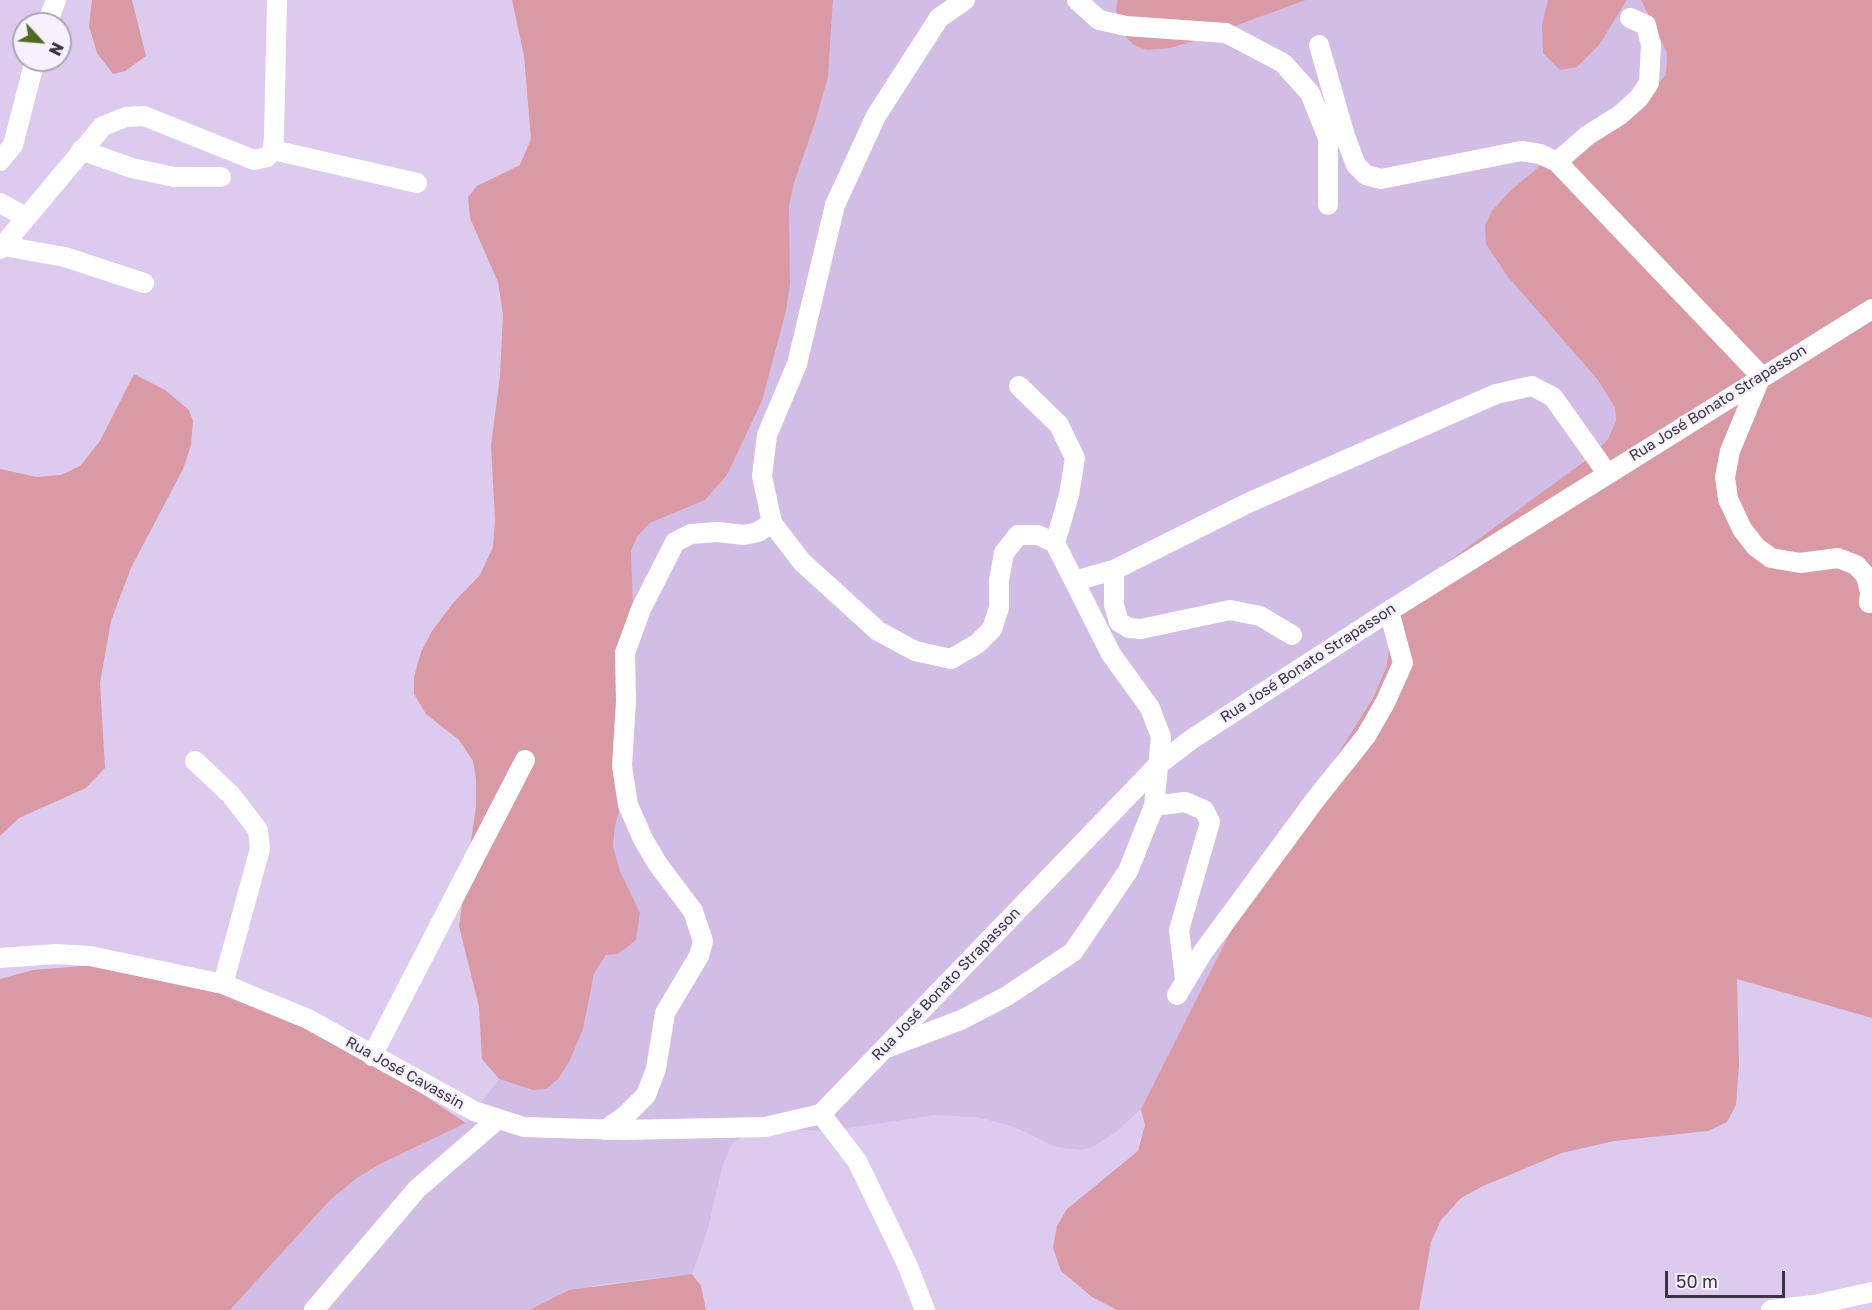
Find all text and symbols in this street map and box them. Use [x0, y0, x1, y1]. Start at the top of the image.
north arrow [12, 12, 72, 72]
text: N [45, 39, 68, 59]
street label: Rua José Bonato Strapasson [1626, 341, 1810, 465]
street label: Rua José Bonato Strapasson [1217, 599, 1399, 727]
street label: Rua José Bonato Strapasson [868, 904, 1024, 1064]
street label: Rua José Cavassin [343, 1033, 467, 1113]
scale bar [1668, 1259, 1788, 1297]
text: 50 m [1676, 1270, 1718, 1292]

